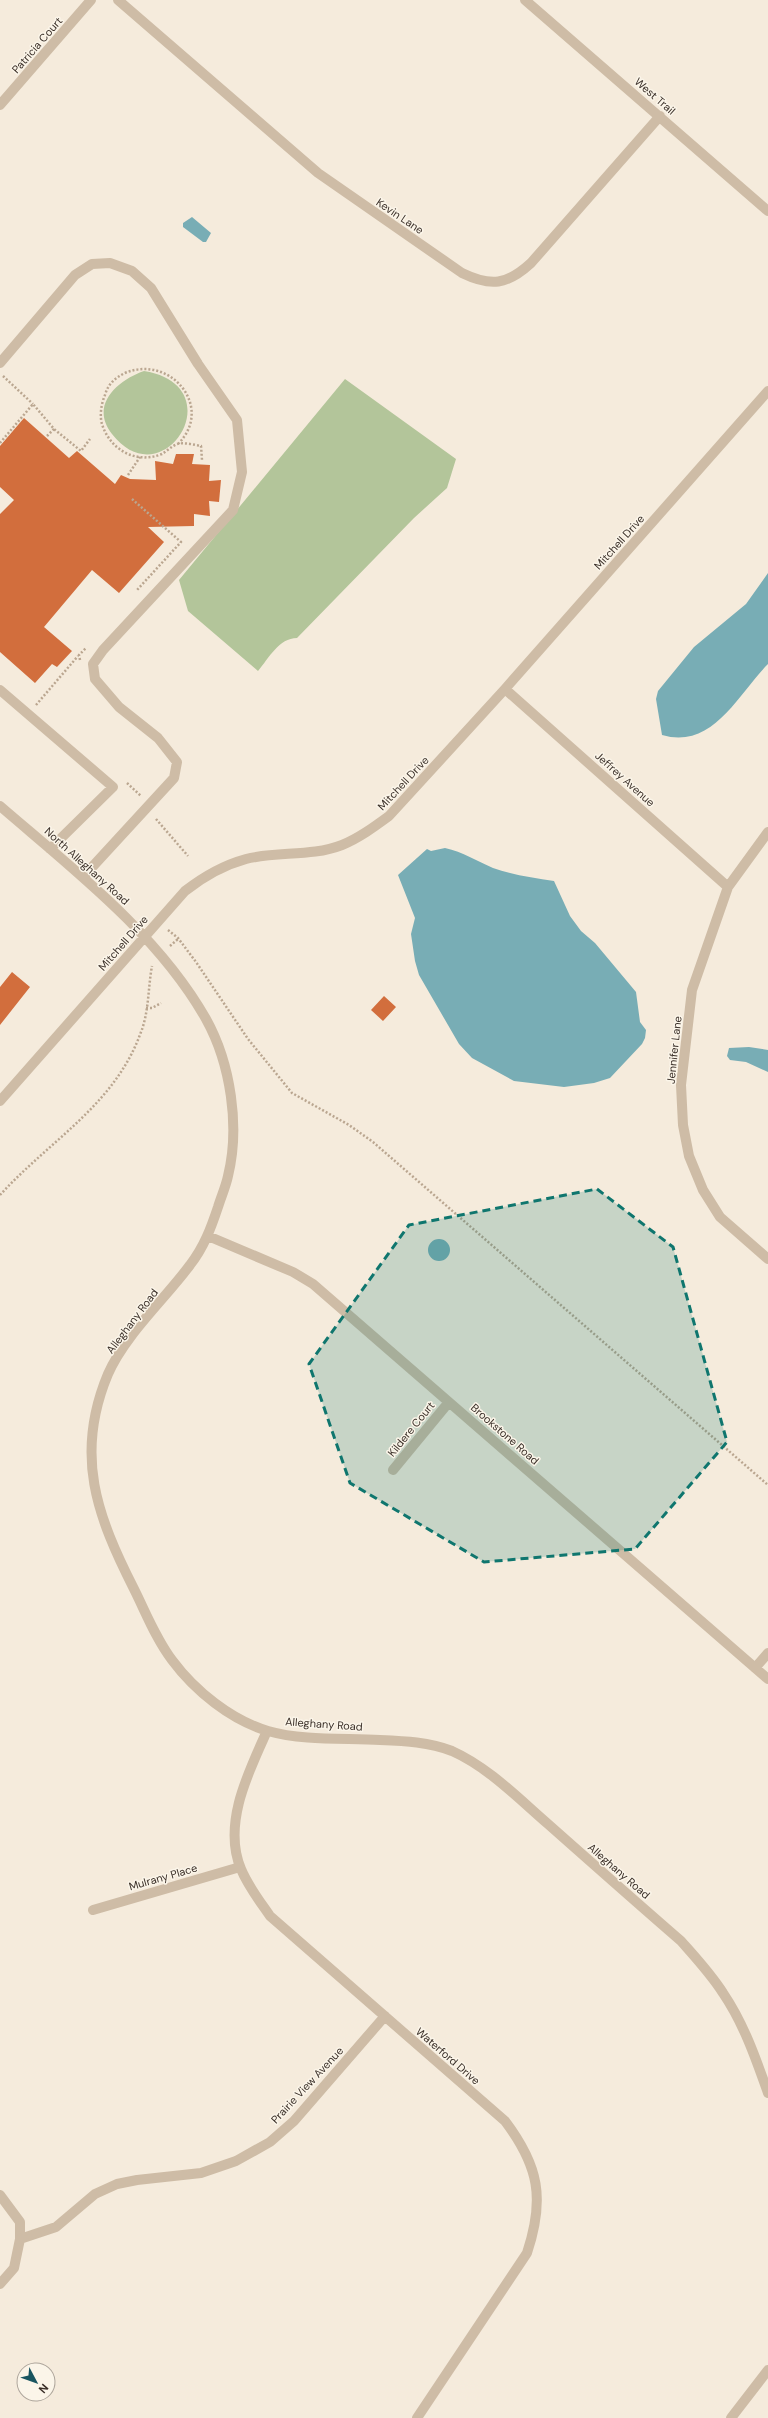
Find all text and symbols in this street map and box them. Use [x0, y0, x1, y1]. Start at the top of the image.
street label: Patricia Court [9, 14, 65, 76]
street label: West Trail [632, 74, 678, 118]
street label: Kevin Lane [374, 195, 426, 237]
street label: Mitchell Drive [591, 512, 647, 572]
street label: Jeffrey Avenue [592, 749, 658, 809]
street label: Mitchell Drive [374, 753, 432, 813]
street label: North Alleghany Road [42, 824, 132, 908]
street label: Mitchell Drive [95, 912, 151, 974]
street label: Jennifer Lane [663, 1015, 685, 1085]
street label: Alleghany Road [103, 1286, 161, 1356]
street label: Kildere Court [385, 1399, 437, 1459]
street label: Brookstone Road [468, 1401, 542, 1468]
street label: Alleghany Road [285, 1714, 363, 1734]
street label: Alleghany Road [585, 1840, 653, 1902]
street label: Mulrany Place [127, 1861, 199, 1893]
street label: Waterford Drive [413, 2024, 483, 2088]
street label: Prairie View Avenue [268, 2044, 346, 2126]
north arrow [16, 2362, 56, 2402]
text: N [36, 2381, 51, 2396]

